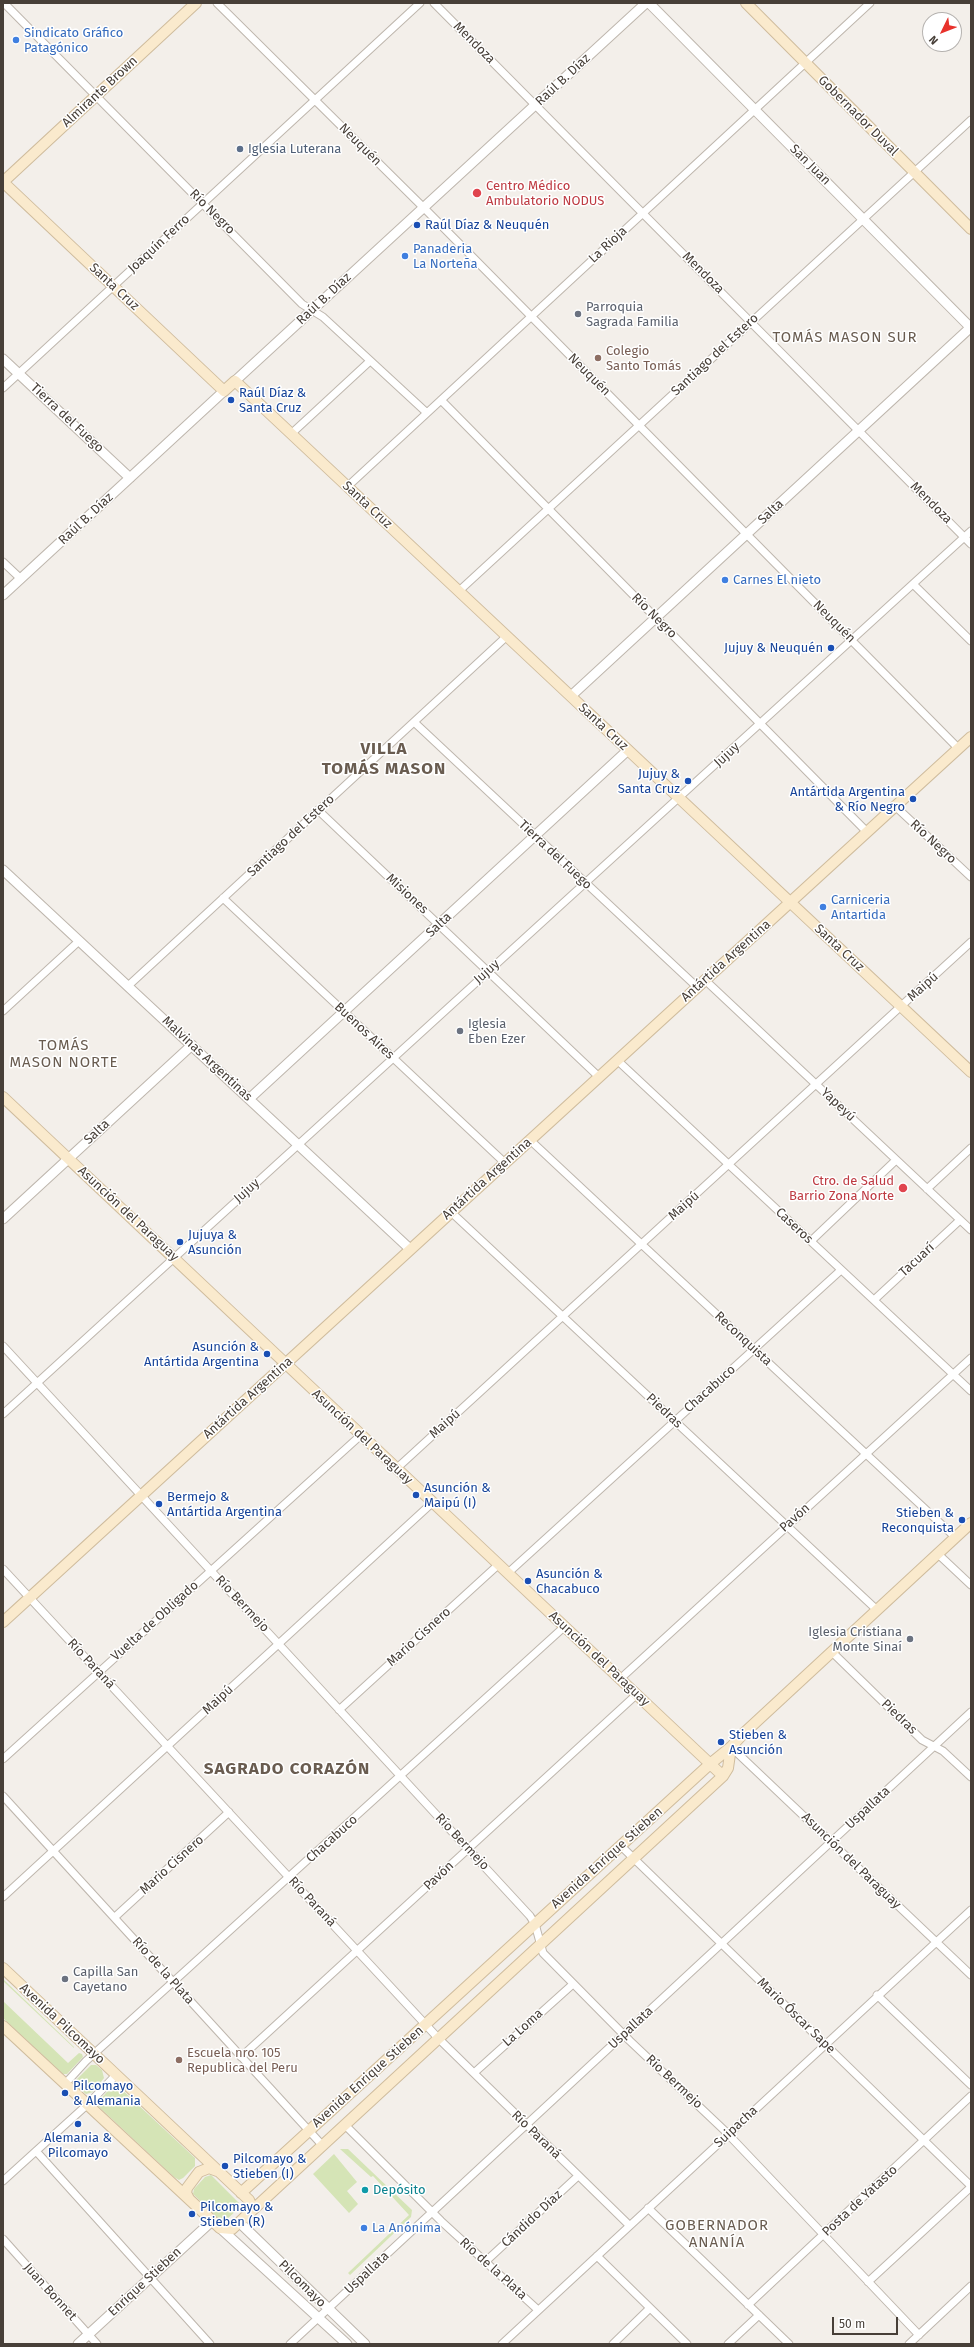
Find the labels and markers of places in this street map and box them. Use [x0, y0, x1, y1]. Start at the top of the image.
place label: Sindicato Gráfico Patagónico [24, 25, 123, 56]
marker: Sindicato Gráfico Patagónico [11, 35, 21, 45]
place label: Iglesia Luterana [248, 141, 341, 157]
marker: Iglesia Luterana [235, 144, 245, 154]
place label: Centro Médico Ambulatorio NODUS [486, 178, 604, 209]
marker: Centro Médico Ambulatorio NODUS [471, 187, 483, 199]
place label: Raúl Díaz & Neuquén [425, 217, 549, 233]
marker: Raúl Díaz & Neuquén [412, 220, 422, 230]
place label: Panaderia La Norteña [413, 241, 478, 272]
marker: Panaderia La Norteña [400, 251, 410, 261]
place label: Parroquia Sagrada Familia [586, 299, 679, 330]
marker: Parroquia Sagrada Familia [573, 309, 583, 319]
place label: Colegio Santo Tomás [606, 343, 681, 374]
marker: Colegio Santo Tomás [593, 353, 603, 363]
place label: Raúl Díaz & Santa Cruz [239, 385, 306, 416]
marker: Raúl Díaz & Santa Cruz [226, 395, 236, 405]
place label: Carnes El nieto [733, 572, 821, 588]
marker: Carnes El nieto [720, 575, 730, 585]
place label: Jujuy & Neuquén [724, 640, 823, 656]
marker: Jujuy & Neuquén [826, 643, 836, 653]
place label: Jujuy & Santa Cruz [618, 766, 680, 797]
marker: Jujuy & Santa Cruz [683, 776, 693, 786]
place label: Antártida Argentina & Río Negro [790, 784, 905, 815]
marker: Antártida Argentina & Río Negro [908, 794, 918, 804]
place label: Carniceria Antartida [831, 892, 890, 923]
marker: Carniceria Antartida [818, 902, 828, 912]
place label: Iglesia Eben Ezer [468, 1016, 525, 1047]
marker: Iglesia Eben Ezer [455, 1026, 465, 1036]
place label: Ctro. de Salud Barrio Zona Norte [789, 1173, 894, 1204]
marker: Ctro. de Salud Barrio Zona Norte [897, 1182, 909, 1194]
place label: Jujuya & Asunción [188, 1227, 242, 1258]
marker: Jujuya & Asunción [175, 1237, 185, 1247]
place label: Asunción & Antártida Argentina [144, 1339, 259, 1370]
marker: Asunción & Antártida Argentina [262, 1349, 272, 1359]
place label: Asunción & Maipú (I) [424, 1480, 491, 1511]
place label: Bermejo & Antártida Argentina [167, 1489, 282, 1520]
marker: Asunción & Maipú (I) [411, 1490, 421, 1500]
marker: Bermejo & Antártida Argentina [154, 1499, 164, 1509]
place label: Stieben & Reconquista [881, 1505, 954, 1536]
marker: Stieben & Reconquista [957, 1515, 967, 1525]
place label: Asunción & Chacabuco [536, 1566, 603, 1597]
marker: Asunción & Chacabuco [523, 1576, 533, 1586]
place label: Iglesia Cristiana Monte Sinaí [808, 1624, 902, 1655]
marker: Iglesia Cristiana Monte Sinaí [905, 1634, 915, 1644]
place label: Stieben & Asunción [729, 1727, 787, 1758]
marker: Stieben & Asunción [716, 1737, 726, 1747]
place label: Capilla San Cayetano [73, 1964, 138, 1995]
marker: Capilla San Cayetano [60, 1974, 70, 1984]
place label: Escuela nro. 105 Republica del Peru [187, 2045, 298, 2076]
marker: Escuela nro. 105 Republica del Peru [174, 2055, 184, 2065]
place label: Pilcomayo & Alemania [73, 2078, 141, 2109]
marker: Pilcomayo & Alemania [60, 2088, 70, 2098]
marker: Alemania & Pilcomayo [73, 2119, 83, 2129]
place label: Alemania & Pilcomayo [44, 2130, 112, 2161]
place label: Pilcomayo & Stieben (I) [233, 2151, 306, 2182]
marker: Pilcomayo & Stieben (I) [220, 2161, 230, 2171]
place label: Depósito [373, 2182, 426, 2198]
marker: Depósito [360, 2185, 370, 2195]
place label: Pilcomayo & Stieben (R) [200, 2199, 273, 2230]
marker: Pilcomayo & Stieben (R) [187, 2209, 197, 2219]
place label: La Anónima [372, 2220, 441, 2236]
marker: La Anónima [359, 2223, 369, 2233]

